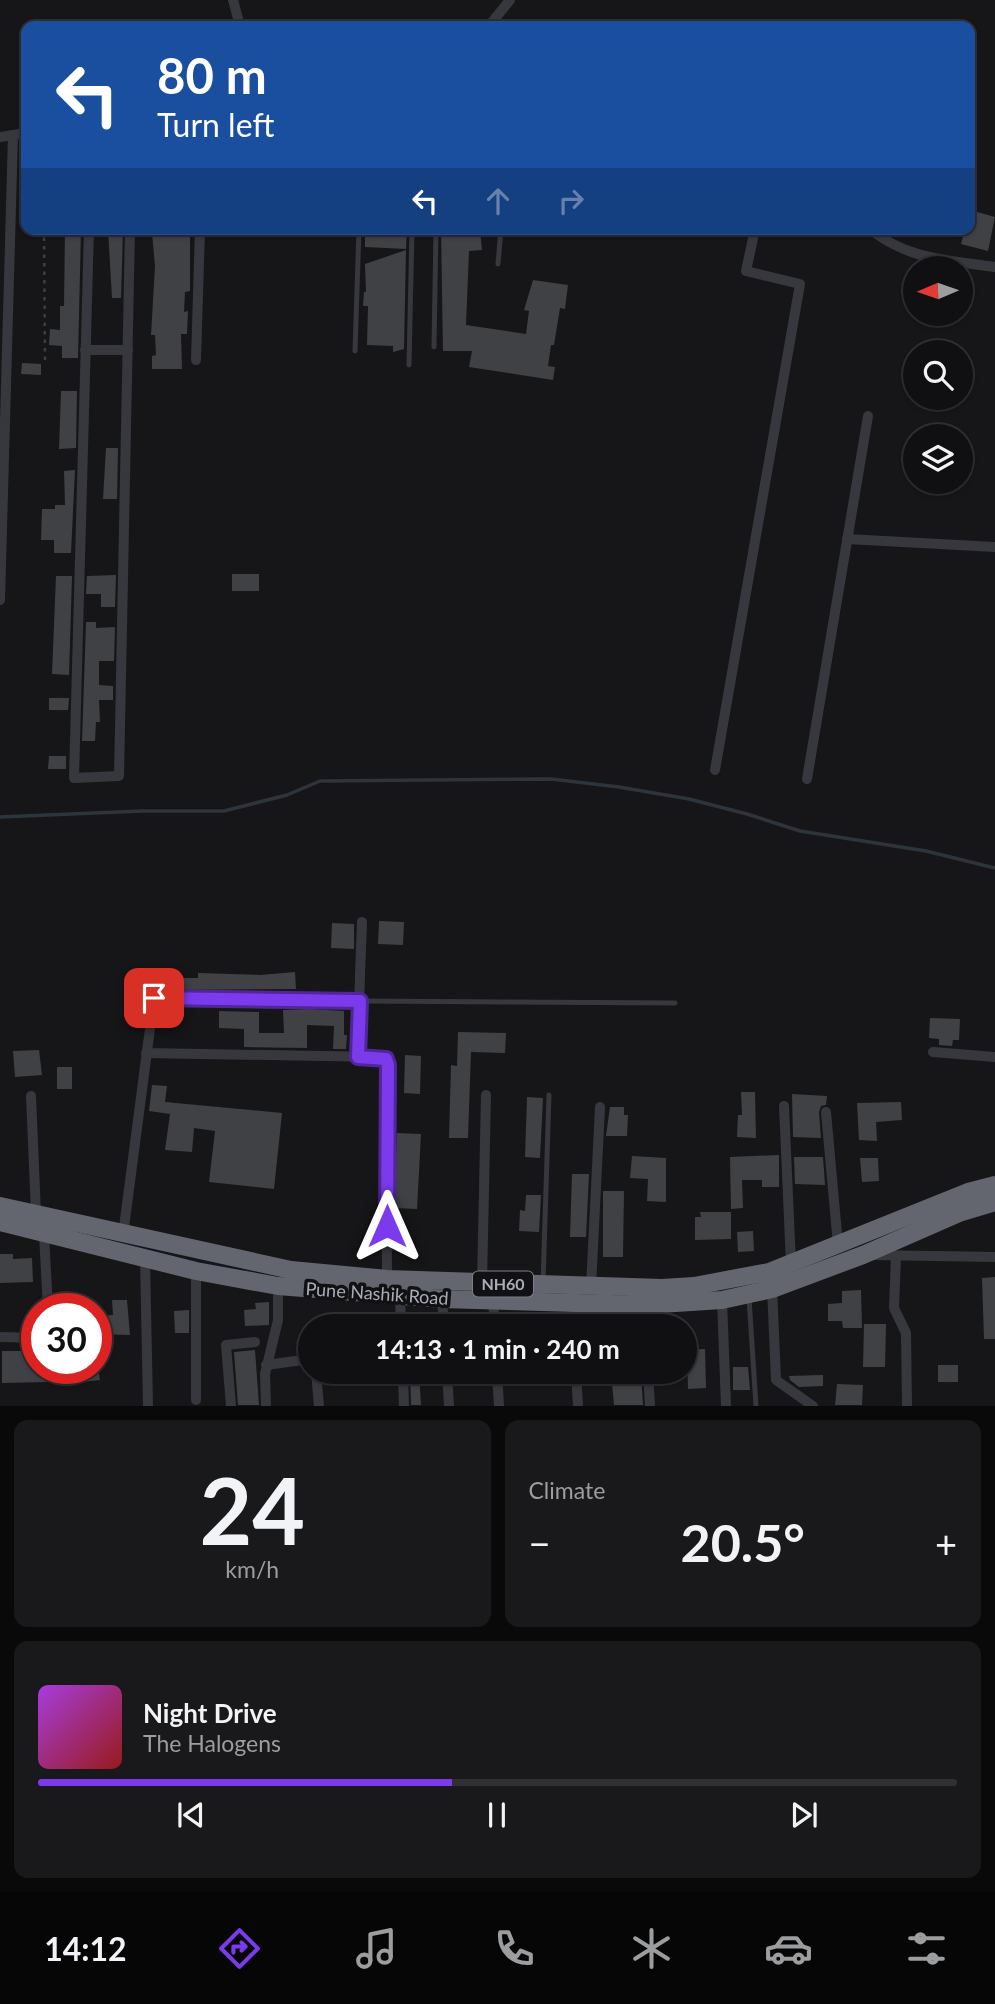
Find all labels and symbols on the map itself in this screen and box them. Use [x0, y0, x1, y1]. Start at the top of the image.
north arrow [903, 256, 973, 326]
pin [124, 968, 184, 1028]
position arrow [350, 1189, 424, 1263]
road number: NH60 [473, 1272, 533, 1296]
street label: Pune Nashik Road [305, 1277, 449, 1309]
speed limit sign: 30 [21, 1293, 112, 1384]

